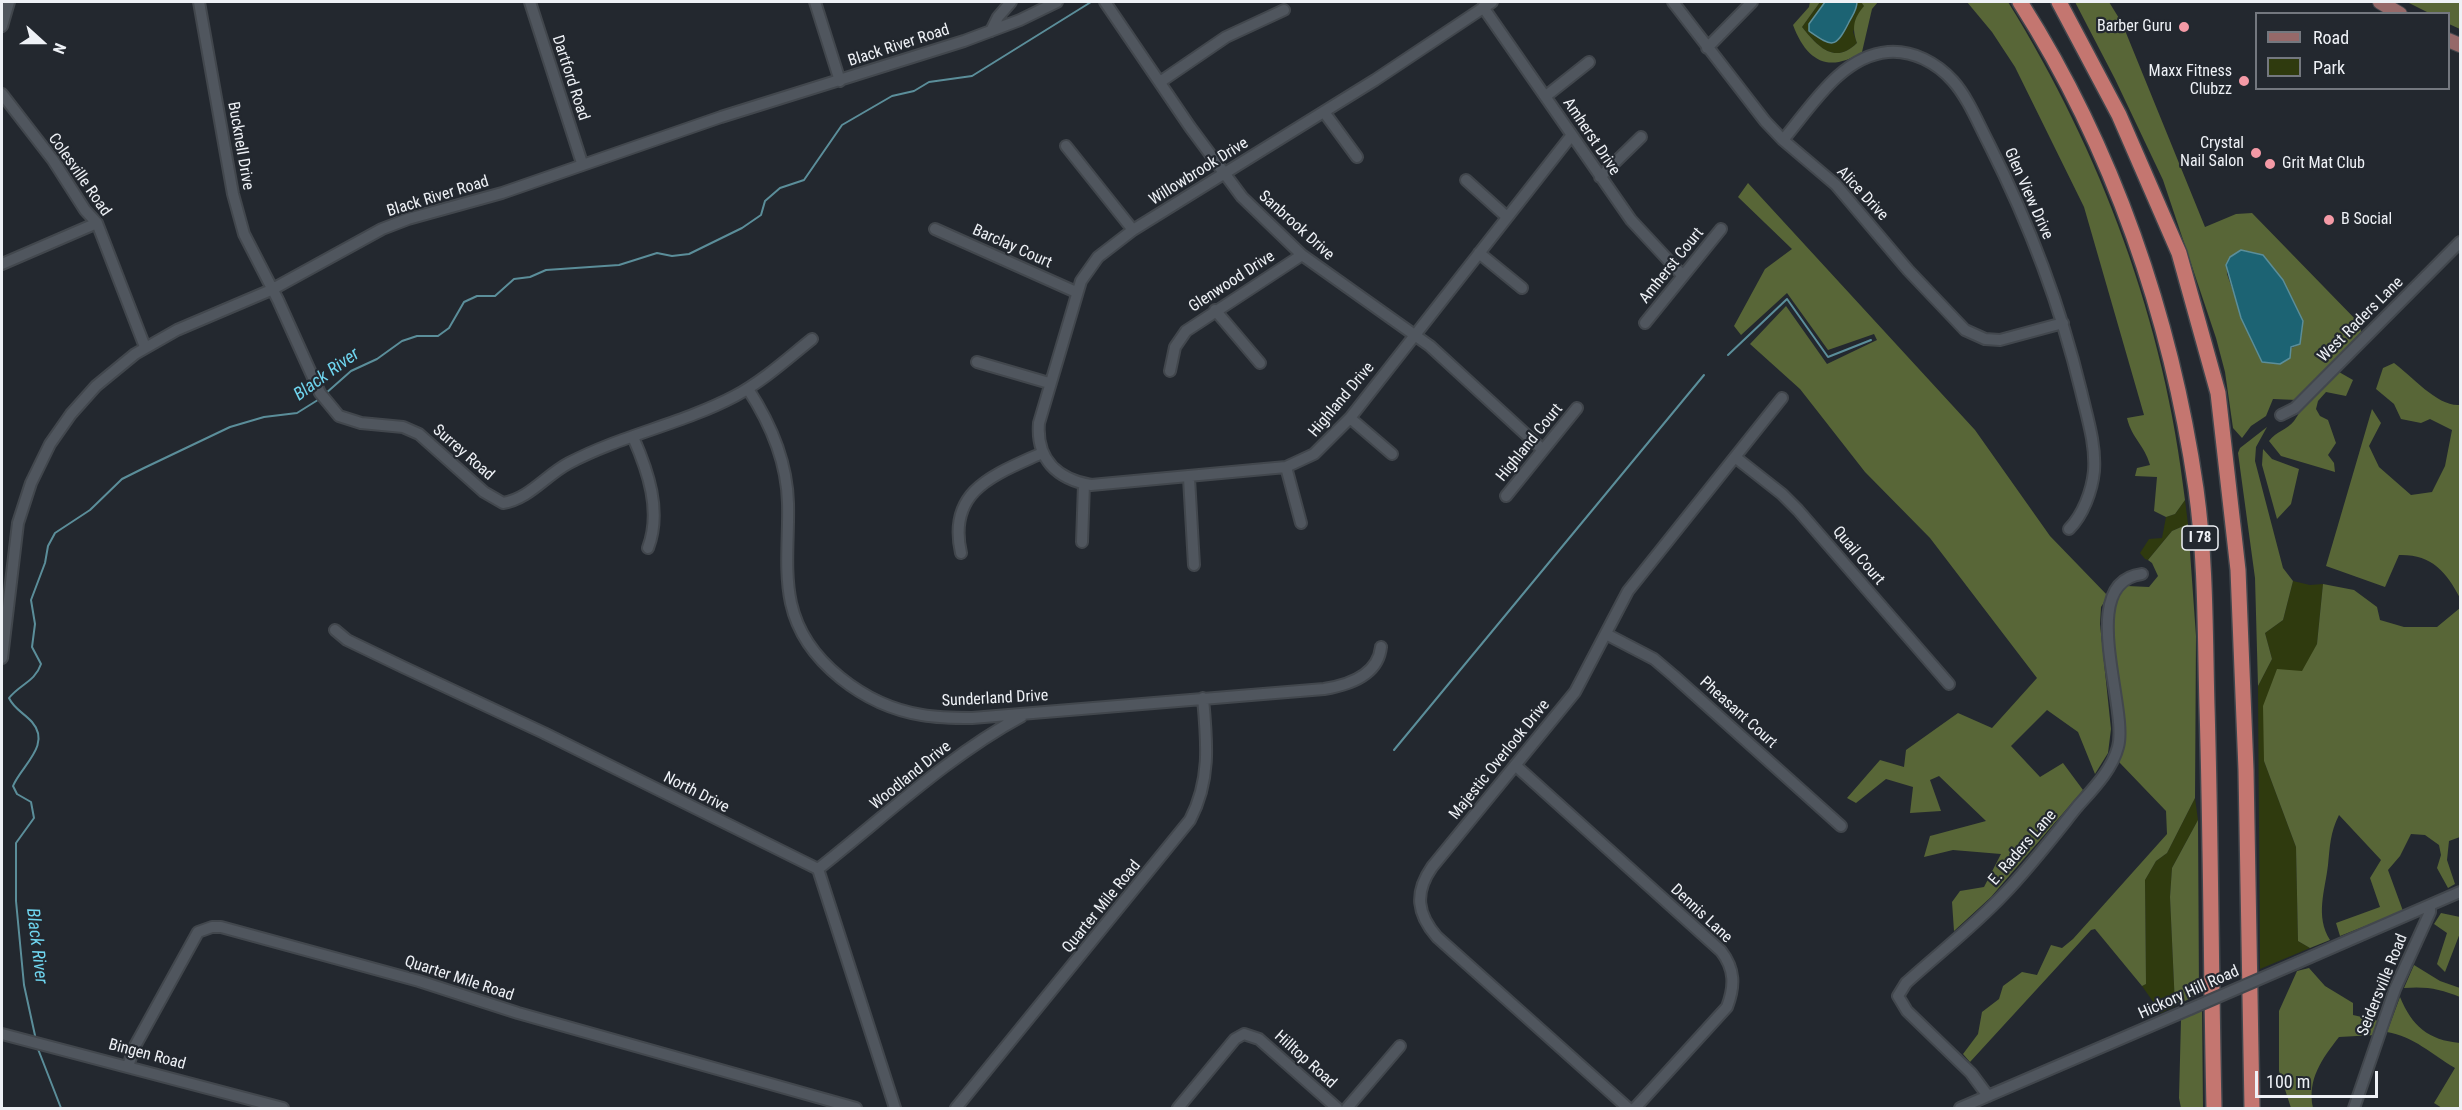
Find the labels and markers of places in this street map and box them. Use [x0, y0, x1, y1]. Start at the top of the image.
place label: Barber Guru [2097, 17, 2172, 37]
marker: Barber Guru [2177, 20, 2191, 34]
place label: Maxx Fitness Clubzz [2149, 62, 2232, 100]
marker: Maxx Fitness Clubzz [2237, 74, 2251, 88]
place label: Crystal Nail Salon [2180, 134, 2244, 172]
marker: Crystal Nail Salon [2249, 146, 2263, 160]
place label: Grit Mat Club [2282, 154, 2365, 174]
marker: Grit Mat Club [2263, 157, 2277, 171]
place label: B Social [2341, 210, 2392, 230]
marker: B Social [2322, 213, 2336, 227]

